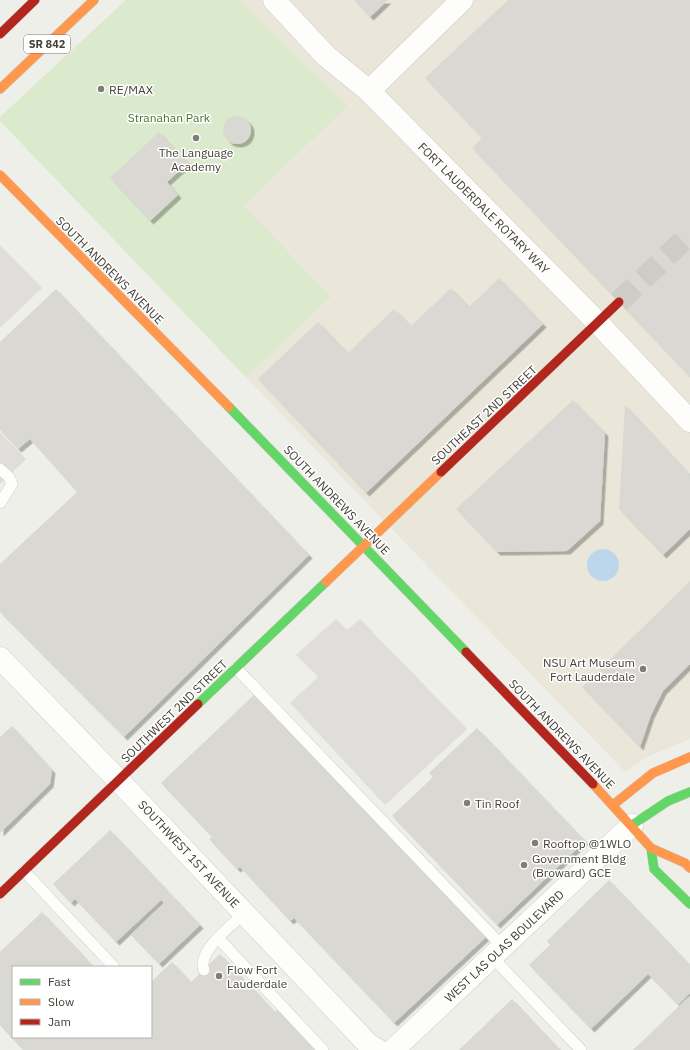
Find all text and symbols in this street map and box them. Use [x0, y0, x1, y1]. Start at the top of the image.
road number: SR 842 [24, 35, 70, 53]
place label: RE/MAX [109, 82, 154, 97]
marker: RE/MAX [96, 84, 106, 94]
park label: Stranahan Park [128, 110, 211, 125]
marker: The Language Academy [191, 133, 201, 143]
street label: FORT LAUDERDALE ROTARY WAY [415, 139, 553, 277]
place label: The Language Academy [159, 145, 234, 174]
street label: SOUTH ANDREWS AVENUE [53, 213, 167, 327]
street label: SOUTHEAST 2ND STREET [428, 362, 540, 468]
street label: SOUTH ANDREWS AVENUE [281, 442, 393, 558]
place label: NSU Art Museum Fort Lauderdale [543, 655, 635, 684]
street label: SOUTHWEST 2ND STREET [118, 656, 230, 766]
marker: NSU Art Museum Fort Lauderdale [638, 664, 648, 674]
street label: SOUTH ANDREWS AVENUE [506, 676, 618, 792]
place label: Tin Roof [475, 796, 519, 811]
street label: SOUTHWEST 1ST AVENUE [135, 797, 243, 911]
marker: Tin Roof [462, 798, 472, 808]
place label: Rooftop @1WLO [543, 836, 631, 851]
marker: Rooftop @1WLO [530, 838, 540, 848]
place label: Government Bldg (Broward) GCE [532, 851, 627, 880]
marker: Government Bldg (Broward) GCE [519, 860, 529, 870]
street label: WEST LAS OLAS BOULEVARD [441, 887, 567, 1005]
place label: Flow Fort Lauderdale [227, 962, 288, 991]
legend [12, 966, 152, 1038]
marker: Flow Fort Lauderdale [214, 971, 224, 981]
text: Fast [48, 974, 71, 989]
text: Slow [48, 994, 74, 1009]
text: Jam [48, 1014, 71, 1029]

